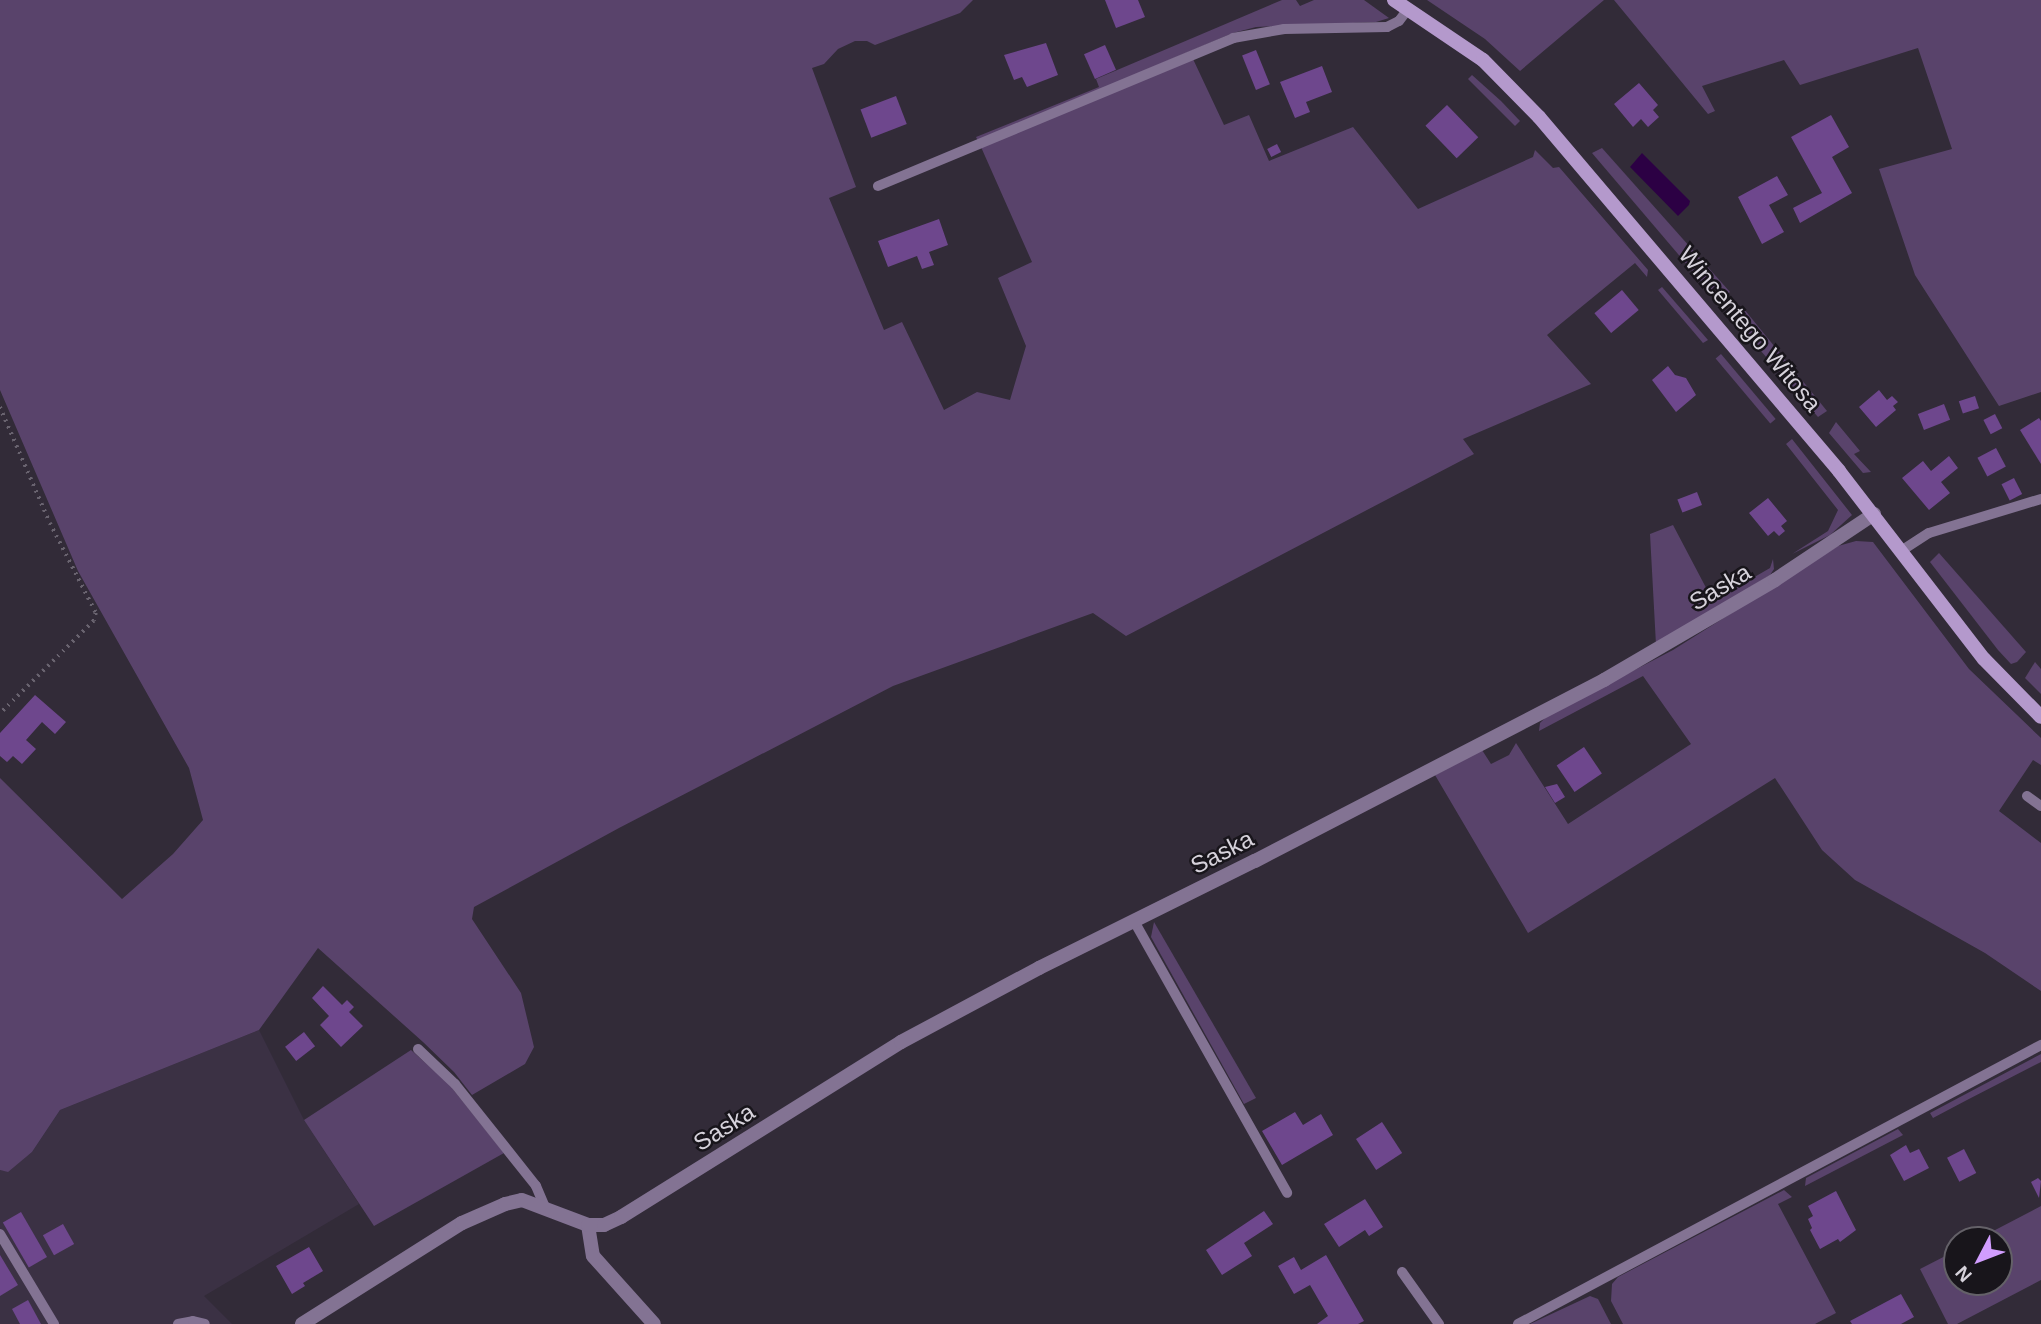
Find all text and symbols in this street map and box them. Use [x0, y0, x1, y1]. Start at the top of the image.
street label: Wincentego Witosa [1673, 241, 1827, 417]
street label: Saska [1684, 557, 1756, 617]
street label: Saska [1186, 824, 1258, 880]
street label: Saska [688, 1097, 760, 1157]
north arrow [1943, 1226, 2013, 1296]
text: N [1951, 1262, 1976, 1286]

